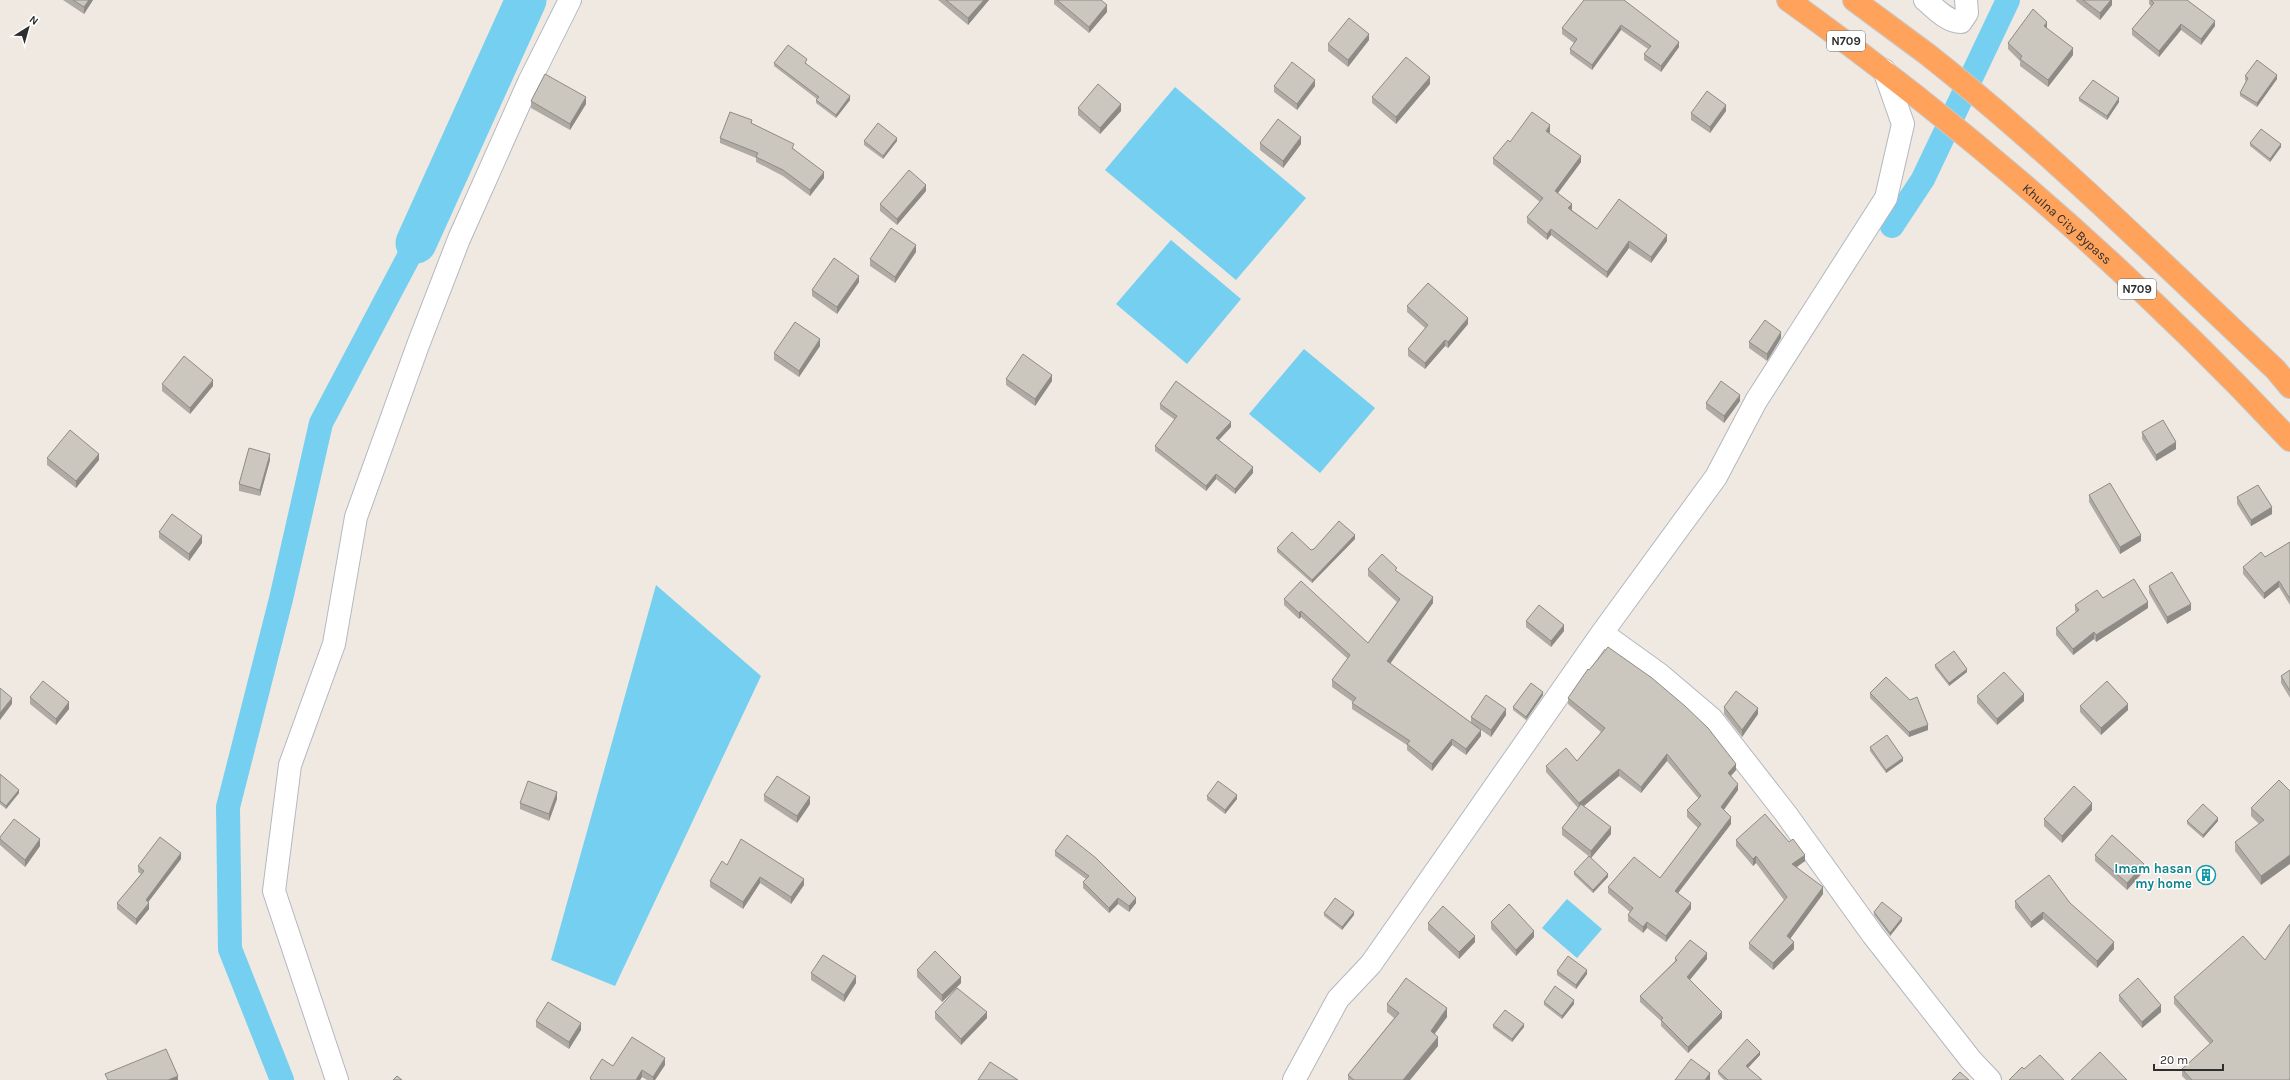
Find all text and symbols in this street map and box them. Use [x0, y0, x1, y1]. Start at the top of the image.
north arrow [8, 8, 48, 48]
text: N [27, 13, 41, 28]
road number: N709 [1827, 31, 1865, 51]
street label: Khulna City Bypass [2020, 180, 2115, 267]
road number: N709 [2118, 279, 2156, 299]
place label: Imam hasan my home [2114, 861, 2192, 891]
building icon: Imam hasan my home [2195, 864, 2217, 886]
scale bar [2154, 1046, 2223, 1072]
text: 20 m [2160, 1053, 2188, 1067]

